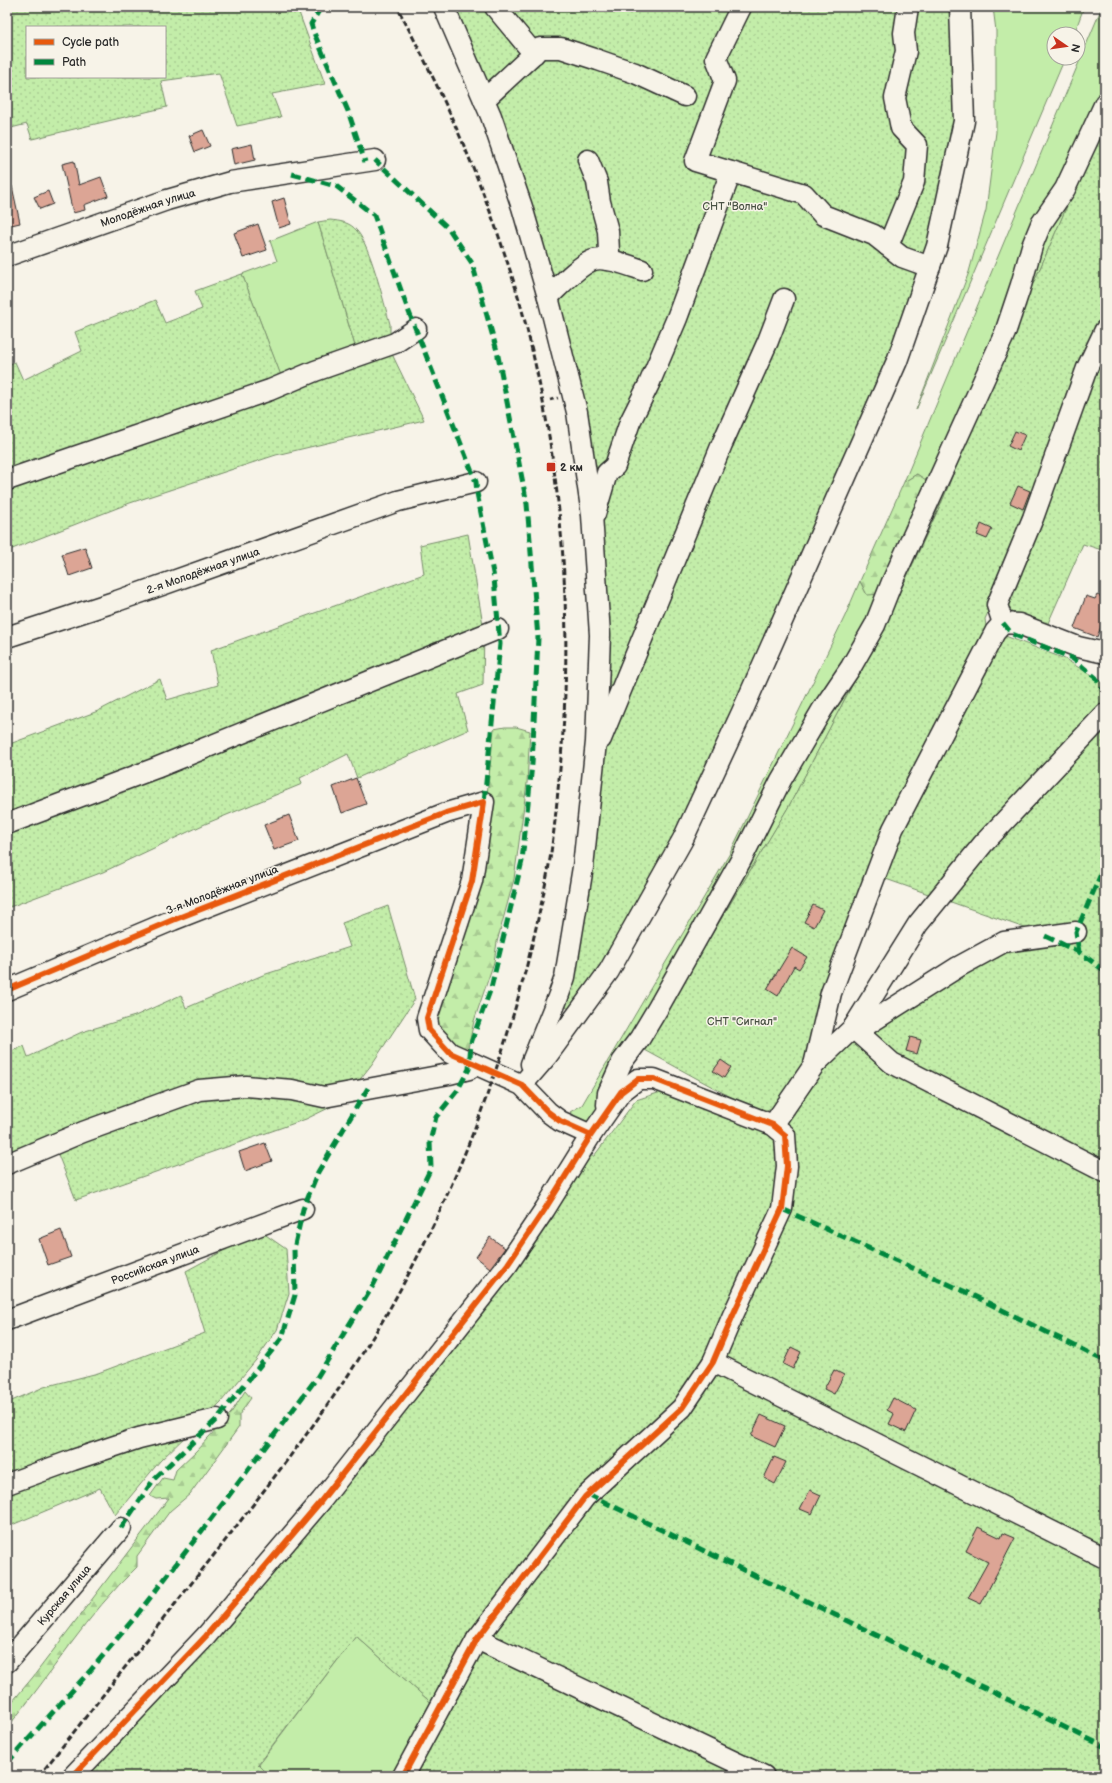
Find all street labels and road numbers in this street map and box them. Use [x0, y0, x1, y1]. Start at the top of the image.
street label: Молодёжная улица [99, 186, 197, 229]
street label: 2-я Молодёжная улица [145, 544, 262, 596]
street label: 3-я Молодёжная улица [164, 862, 280, 917]
street label: Российская улица [109, 1242, 201, 1287]
street label: Курская улица [35, 1562, 94, 1628]

